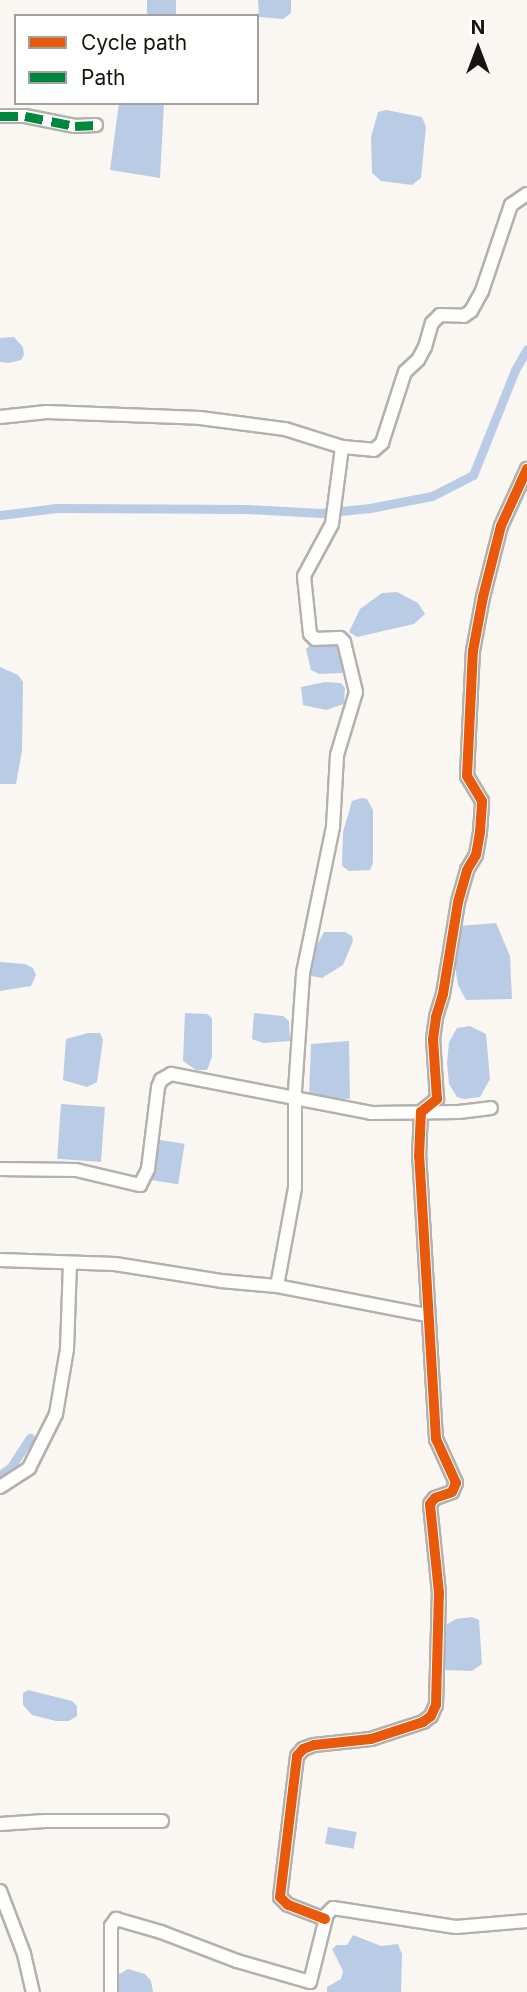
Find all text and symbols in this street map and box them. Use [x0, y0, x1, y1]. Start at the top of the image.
legend [14, 14, 259, 105]
north arrow [443, 14, 513, 84]
text: N [471, 16, 485, 39]
text: Cycle path [81, 30, 187, 55]
text: Path [81, 65, 126, 90]

